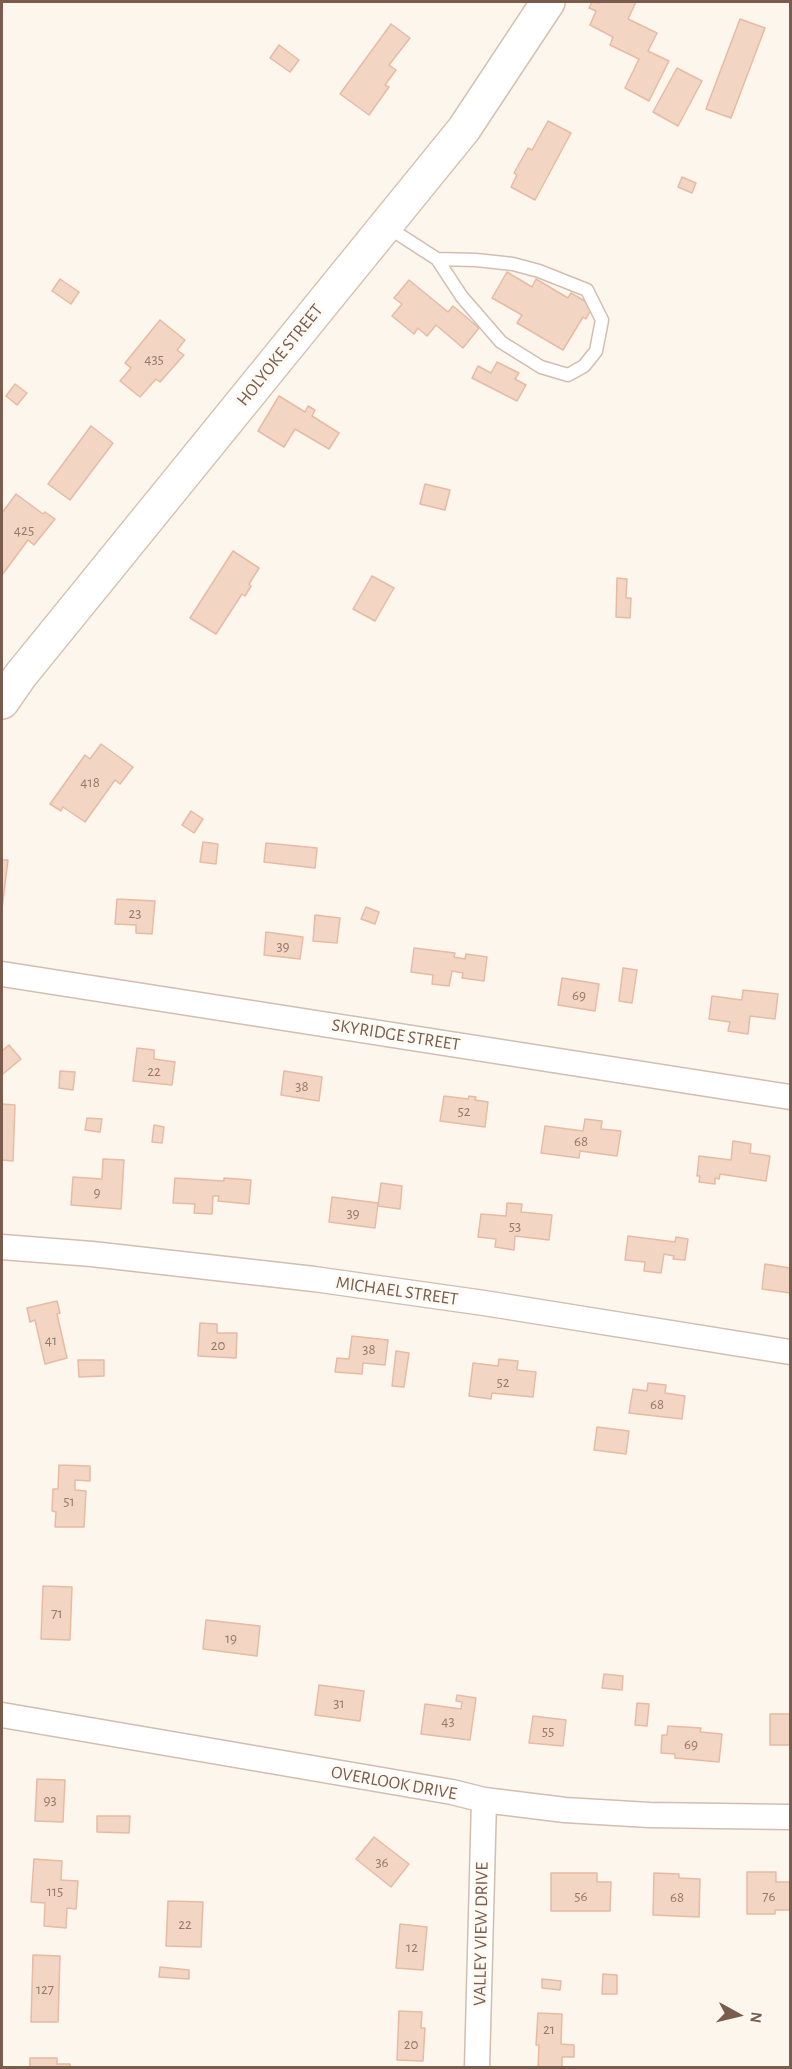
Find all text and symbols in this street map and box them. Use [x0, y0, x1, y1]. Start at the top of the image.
street label: HOLYOKE STREET [232, 300, 328, 410]
house number: 435 [144, 350, 164, 368]
house number: 425 [14, 521, 34, 539]
house number: 418 [80, 773, 100, 791]
house number: 23 [128, 904, 142, 922]
house number: 39 [276, 937, 290, 955]
house number: 69 [572, 986, 586, 1004]
street label: SKYRIDGE STREET [330, 1014, 462, 1056]
house number: 22 [147, 1062, 161, 1080]
house number: 38 [295, 1077, 309, 1095]
house number: 52 [457, 1102, 471, 1120]
house number: 68 [574, 1132, 588, 1150]
house number: 9 [93, 1183, 101, 1201]
house number: 39 [346, 1204, 360, 1222]
house number: 53 [509, 1217, 521, 1235]
street label: MICHAEL STREET [335, 1272, 459, 1310]
house number: 41 [45, 1331, 57, 1349]
house number: 20 [211, 1336, 225, 1354]
house number: 38 [362, 1340, 376, 1358]
house number: 52 [496, 1373, 510, 1391]
house number: 68 [650, 1395, 664, 1413]
house number: 51 [63, 1492, 75, 1510]
house number: 71 [51, 1604, 63, 1622]
house number: 19 [225, 1629, 237, 1647]
house number: 31 [333, 1694, 345, 1712]
house number: 43 [441, 1712, 455, 1730]
house number: 55 [542, 1722, 554, 1740]
house number: 69 [684, 1735, 698, 1753]
street label: OVERLOOK DRIVE [329, 1761, 459, 1805]
house number: 93 [43, 1791, 57, 1809]
house number: 36 [375, 1853, 389, 1871]
street label: VALLEY VIEW DRIVE [469, 1862, 493, 2006]
house number: 115 [47, 1882, 63, 1900]
house number: 56 [574, 1887, 588, 1905]
house number: 76 [762, 1887, 776, 1905]
house number: 68 [670, 1888, 684, 1906]
house number: 22 [178, 1915, 192, 1933]
house number: 12 [406, 1938, 418, 1956]
house number: 127 [36, 1980, 54, 1998]
north arrow [708, 1985, 768, 2045]
text: N [747, 2011, 765, 2024]
house number: 21 [543, 2020, 555, 2038]
house number: 20 [404, 2035, 418, 2053]

